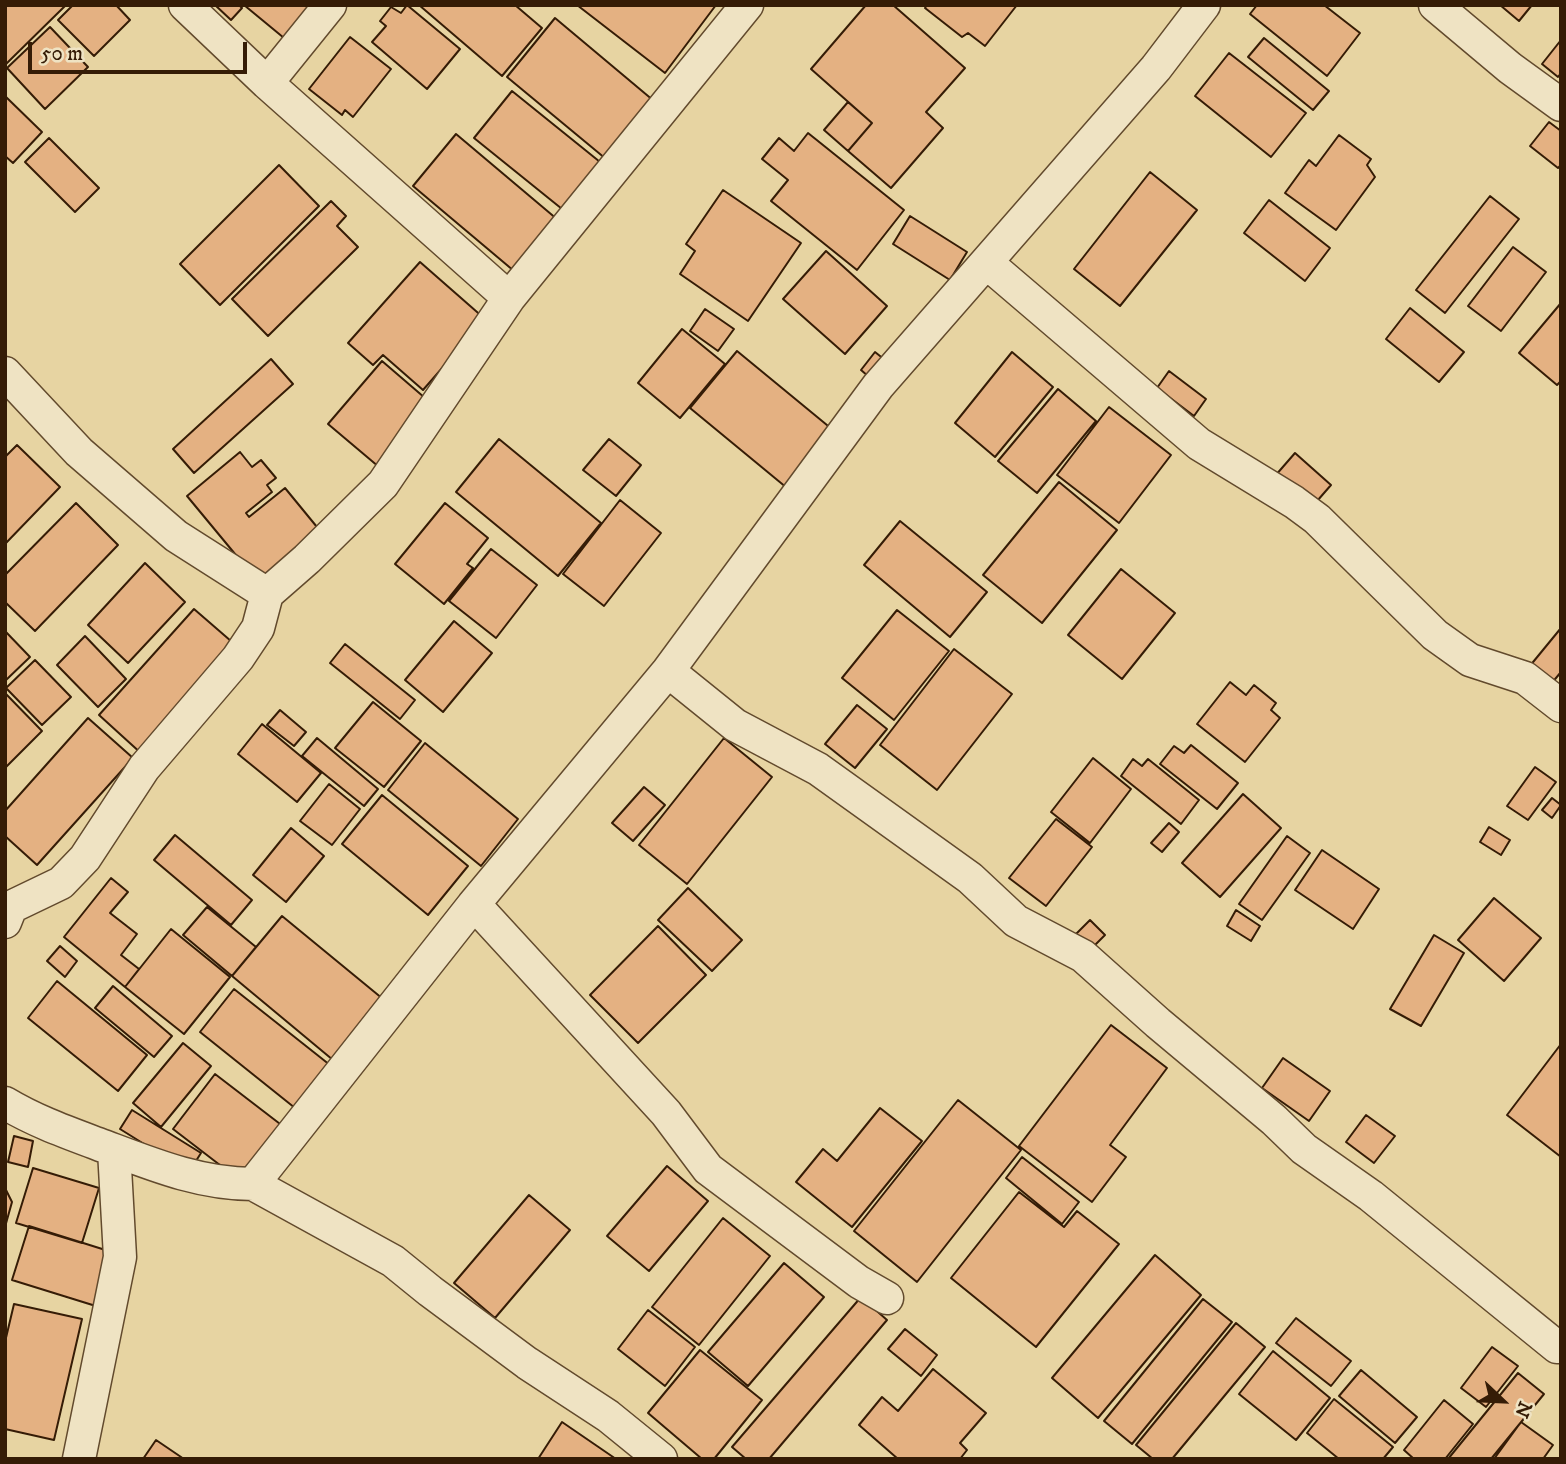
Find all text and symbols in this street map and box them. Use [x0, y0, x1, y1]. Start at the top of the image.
scale bar [32, 28, 250, 72]
text: 50 m [41, 41, 83, 67]
north arrow [1468, 1366, 1538, 1436]
text: N [1509, 1398, 1536, 1421]

